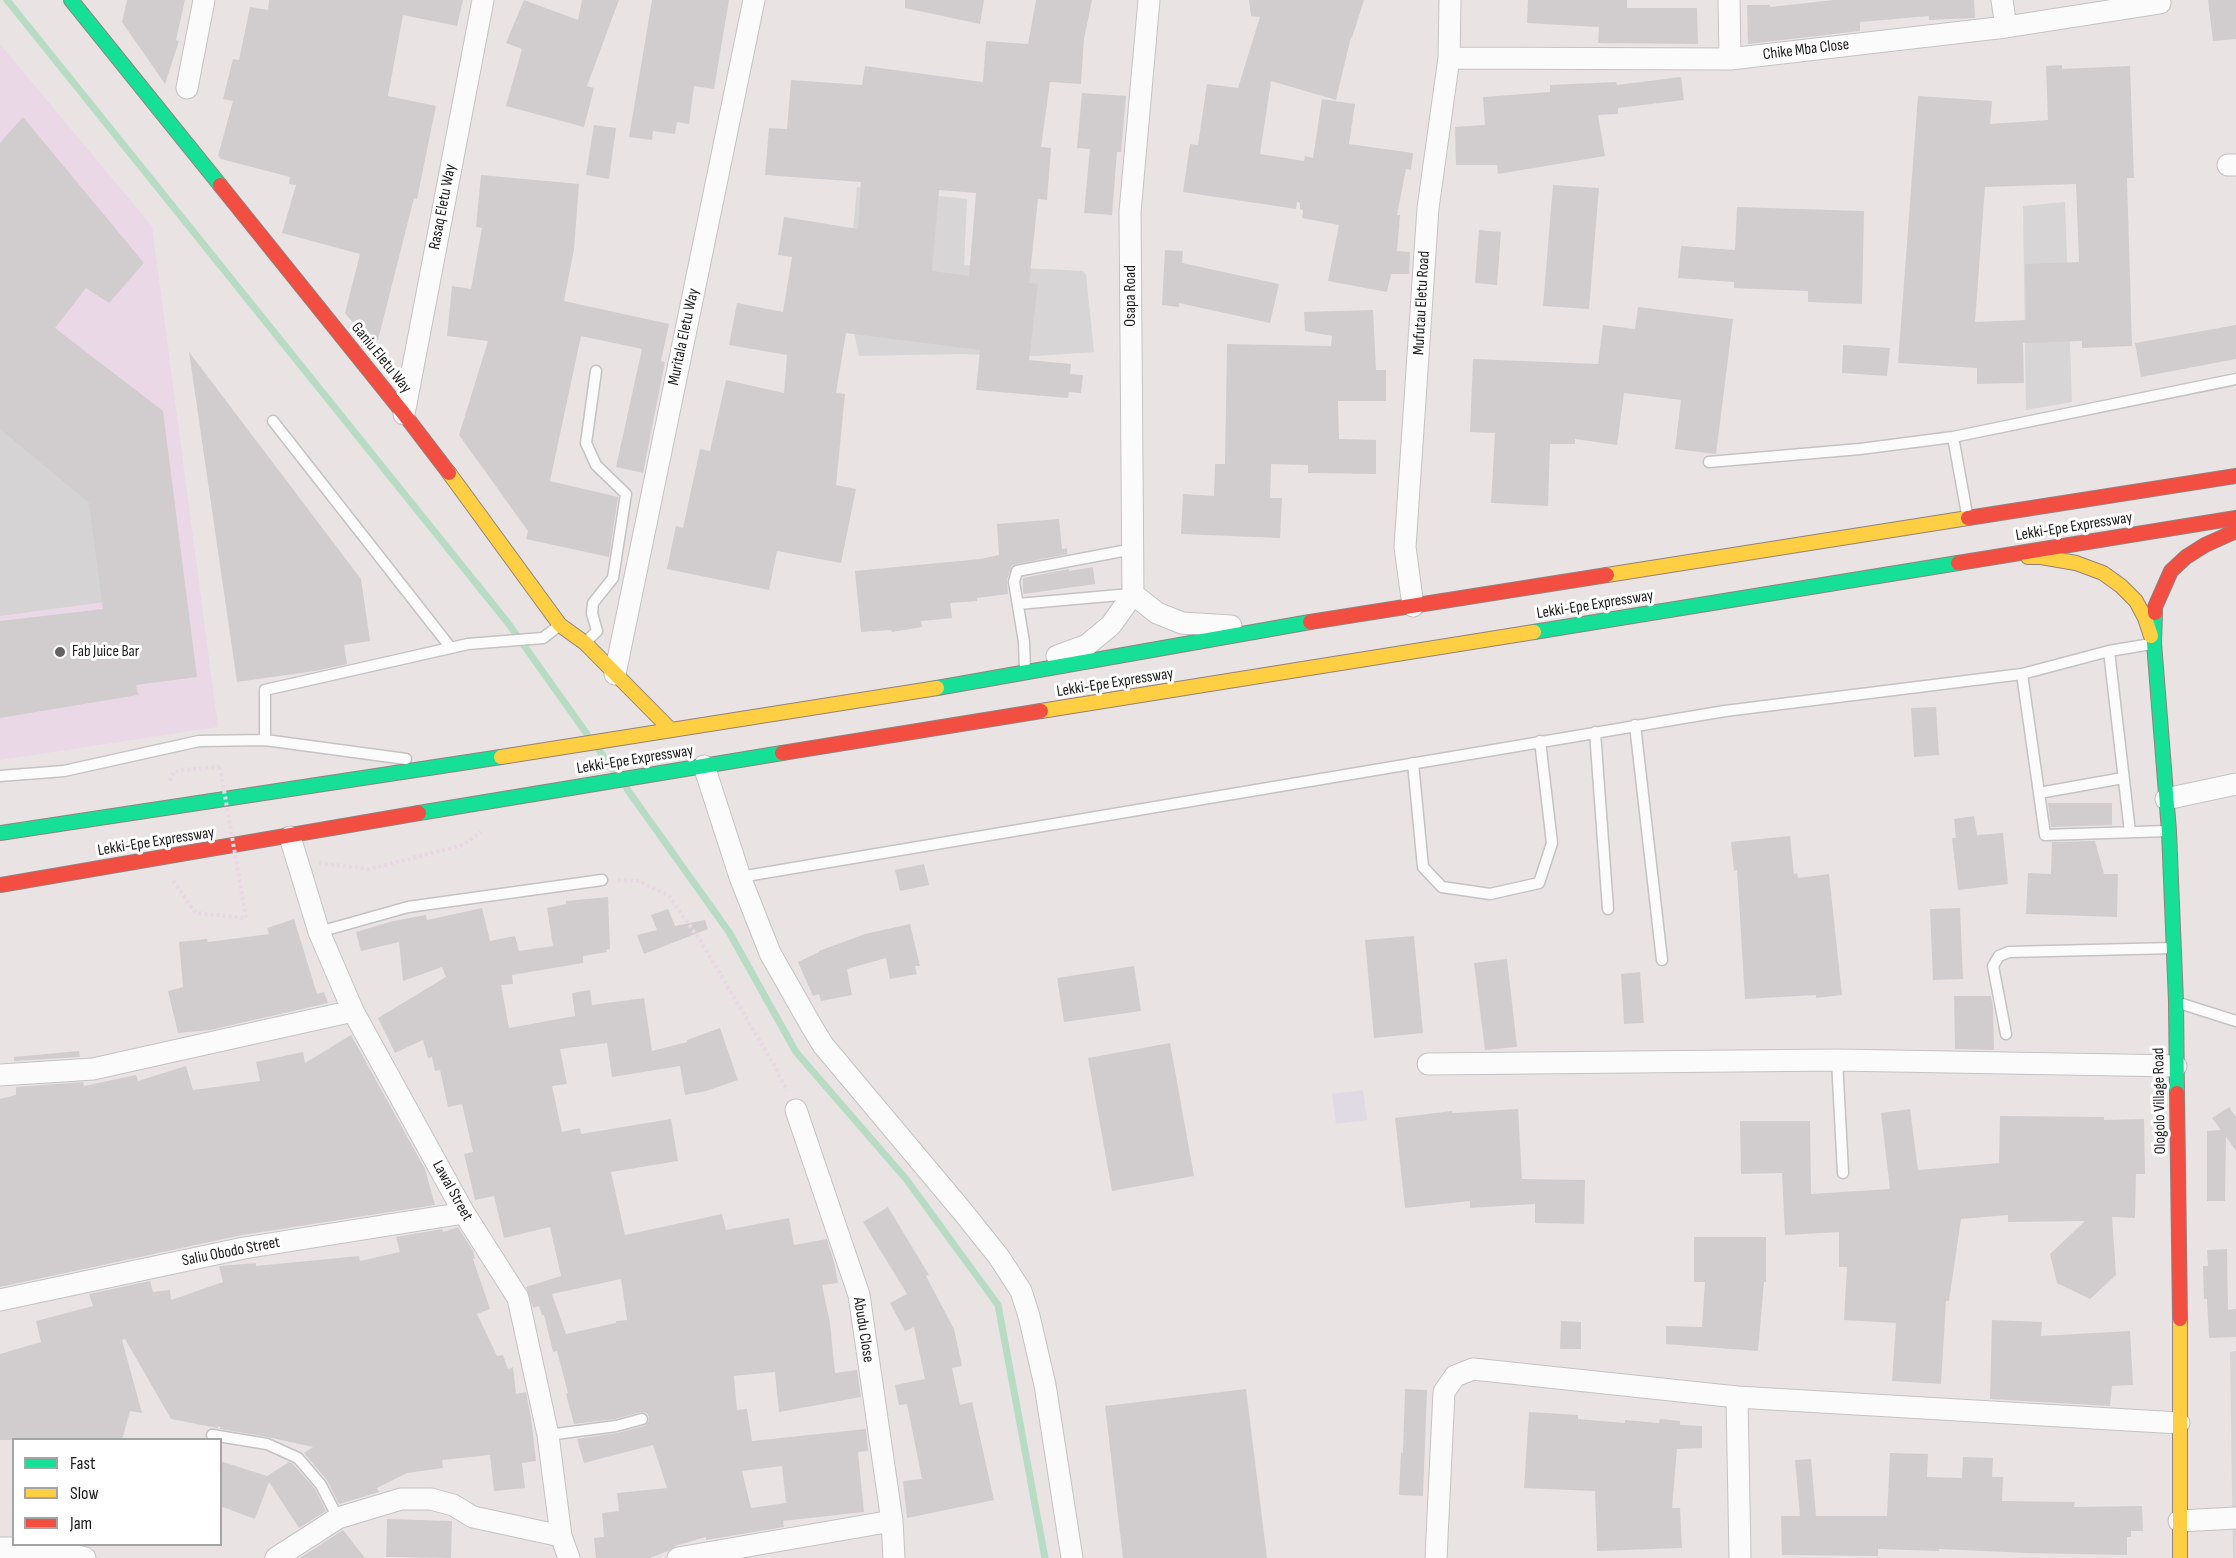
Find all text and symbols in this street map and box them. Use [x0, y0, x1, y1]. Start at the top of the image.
street label: Chike Mba Close [1762, 35, 1850, 65]
street label: Rasaq Eletu Way [425, 163, 461, 251]
street label: Mufutau Eletu Road [1410, 250, 1434, 356]
street label: Osapa Road [1121, 265, 1141, 327]
street label: Muritala Eletu Way [664, 287, 704, 387]
street label: Ganiu Eletu Way [347, 319, 415, 397]
street label: Lekki-Epe Expressway [2014, 508, 2134, 546]
street label: Lekki-Epe Expressway [1535, 586, 1655, 624]
place label: Fab Juice Bar [72, 642, 139, 662]
marker: Fab Juice Bar [53, 645, 67, 659]
street label: Lekki-Epe Expressway [1055, 664, 1175, 702]
street label: Lekki-Epe Expressway [575, 741, 695, 779]
street label: Lekki-Epe Expressway [96, 823, 216, 861]
street label: Ologolo Village Road [2149, 1047, 2171, 1155]
street label: Lawal Street [428, 1157, 476, 1225]
street label: Saliu Obodo Street [180, 1233, 282, 1271]
street label: Abudu Close [848, 1296, 878, 1364]
legend [12, 1438, 222, 1546]
text: Fast [70, 1453, 95, 1474]
text: Slow [70, 1483, 99, 1504]
text: Jam [70, 1513, 92, 1534]

